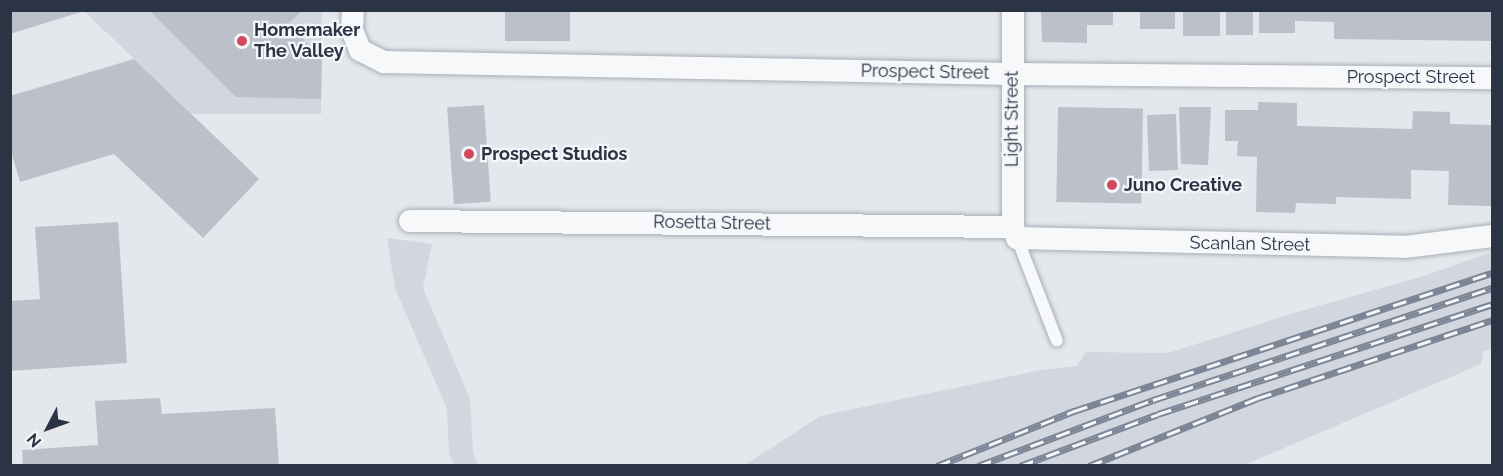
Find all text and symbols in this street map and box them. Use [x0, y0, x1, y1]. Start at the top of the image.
place label: Homemaker The Valley [254, 20, 360, 63]
marker: Homemaker The Valley [235, 34, 249, 48]
street label: Prospect Street [860, 60, 990, 84]
street label: Prospect Street [1347, 66, 1475, 88]
street label: Light Street [1001, 71, 1023, 167]
place label: Prospect Studios [481, 143, 627, 165]
marker: Prospect Studios [462, 147, 476, 161]
place label: Juno Creative [1124, 174, 1242, 196]
marker: Juno Creative [1105, 178, 1119, 192]
street label: Rosetta Street [653, 211, 771, 235]
street label: Scanlan Street [1189, 232, 1311, 256]
north arrow [18, 398, 78, 458]
text: N [23, 429, 45, 451]

